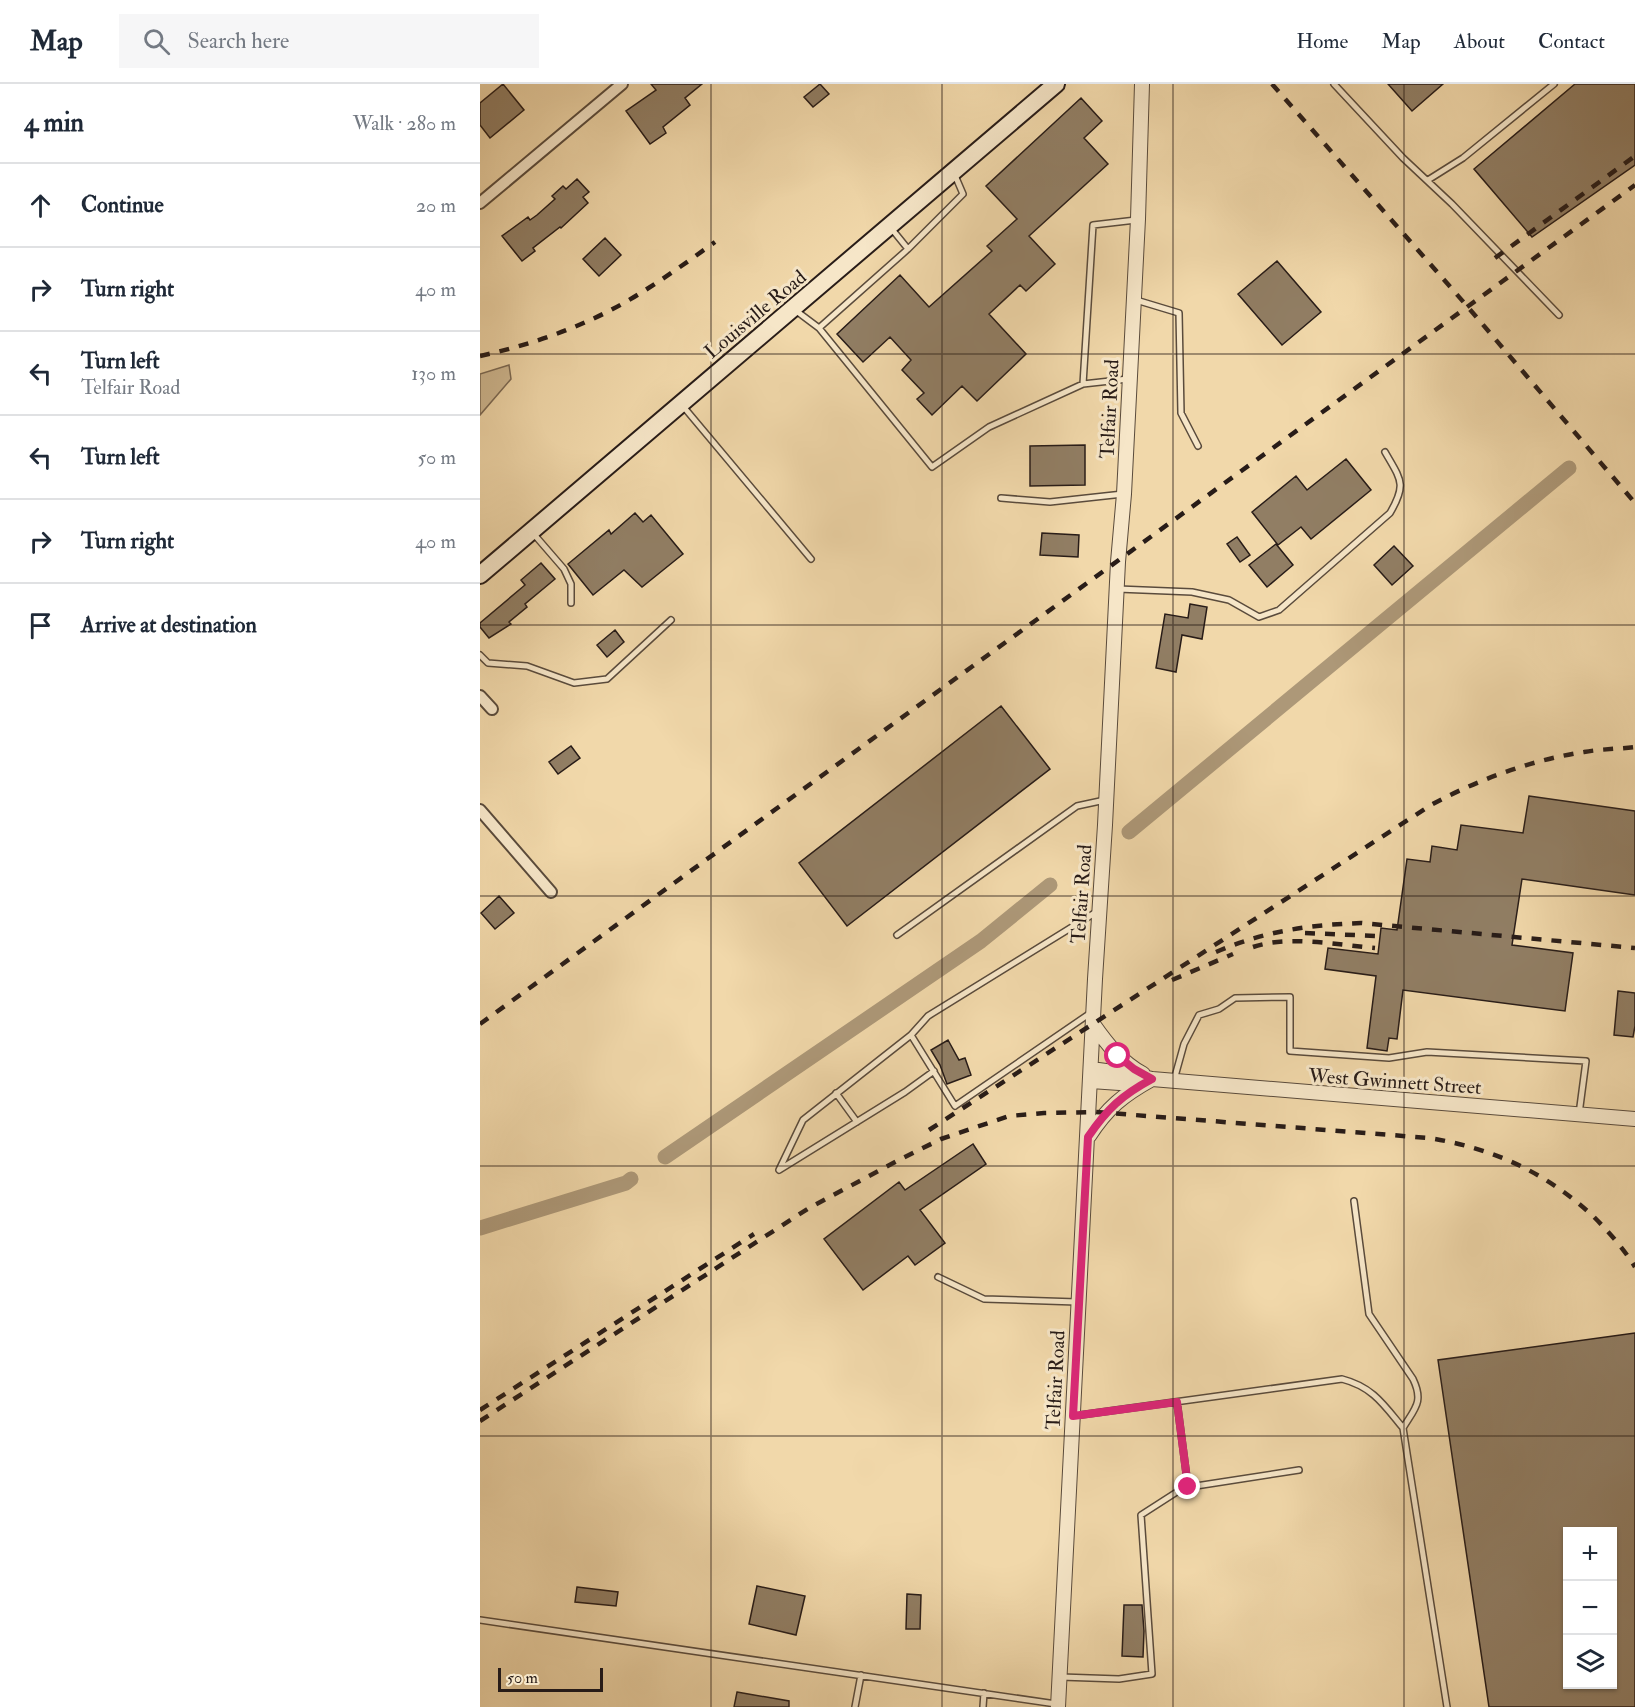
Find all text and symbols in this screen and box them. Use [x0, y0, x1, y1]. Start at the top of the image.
search box [119, 14, 539, 68]
text: Map [30, 24, 83, 59]
icon: search [140, 25, 173, 58]
text: Search here [188, 27, 289, 55]
text: Home [1296, 28, 1348, 55]
text: Map [1381, 28, 1421, 55]
text: About [1454, 28, 1505, 55]
text: Contact [1538, 28, 1605, 55]
text: 4 min [24, 107, 84, 139]
text: Walk · 280 m [353, 111, 456, 136]
icon: ahead [24, 189, 57, 222]
text: Continue [81, 191, 164, 219]
text: 20 m [416, 193, 456, 218]
street label: Louisville Road [699, 264, 811, 364]
icon: right [24, 273, 57, 306]
text: Turn right [81, 275, 174, 303]
text: 40 m [415, 277, 456, 302]
text: Turn left [81, 347, 160, 375]
icon: left [24, 357, 57, 390]
street label: Telfair Road [1094, 359, 1125, 459]
text: 130 m [411, 361, 456, 386]
text: Telfair Road [81, 375, 180, 400]
icon: left [24, 441, 57, 474]
text: Turn left [81, 443, 160, 471]
text: 50 m [417, 445, 456, 470]
icon: right [24, 525, 57, 558]
text: Turn right [81, 527, 174, 555]
text: 40 m [415, 529, 456, 554]
icon: arrive [24, 609, 57, 642]
text: Arrive at destination [81, 611, 257, 639]
street label: Telfair Road [1066, 843, 1097, 944]
route start [1104, 1042, 1130, 1068]
street label: West Gwinnett Street [1307, 1063, 1483, 1100]
street label: Telfair Road [1040, 1330, 1071, 1430]
route end [1174, 1473, 1200, 1499]
map controls [1563, 1527, 1617, 1689]
button: + [1563, 1527, 1617, 1581]
button: − [1563, 1581, 1617, 1635]
button: layers [1563, 1635, 1617, 1689]
scale bar [498, 1665, 603, 1692]
text: 50 m [507, 1668, 538, 1688]

